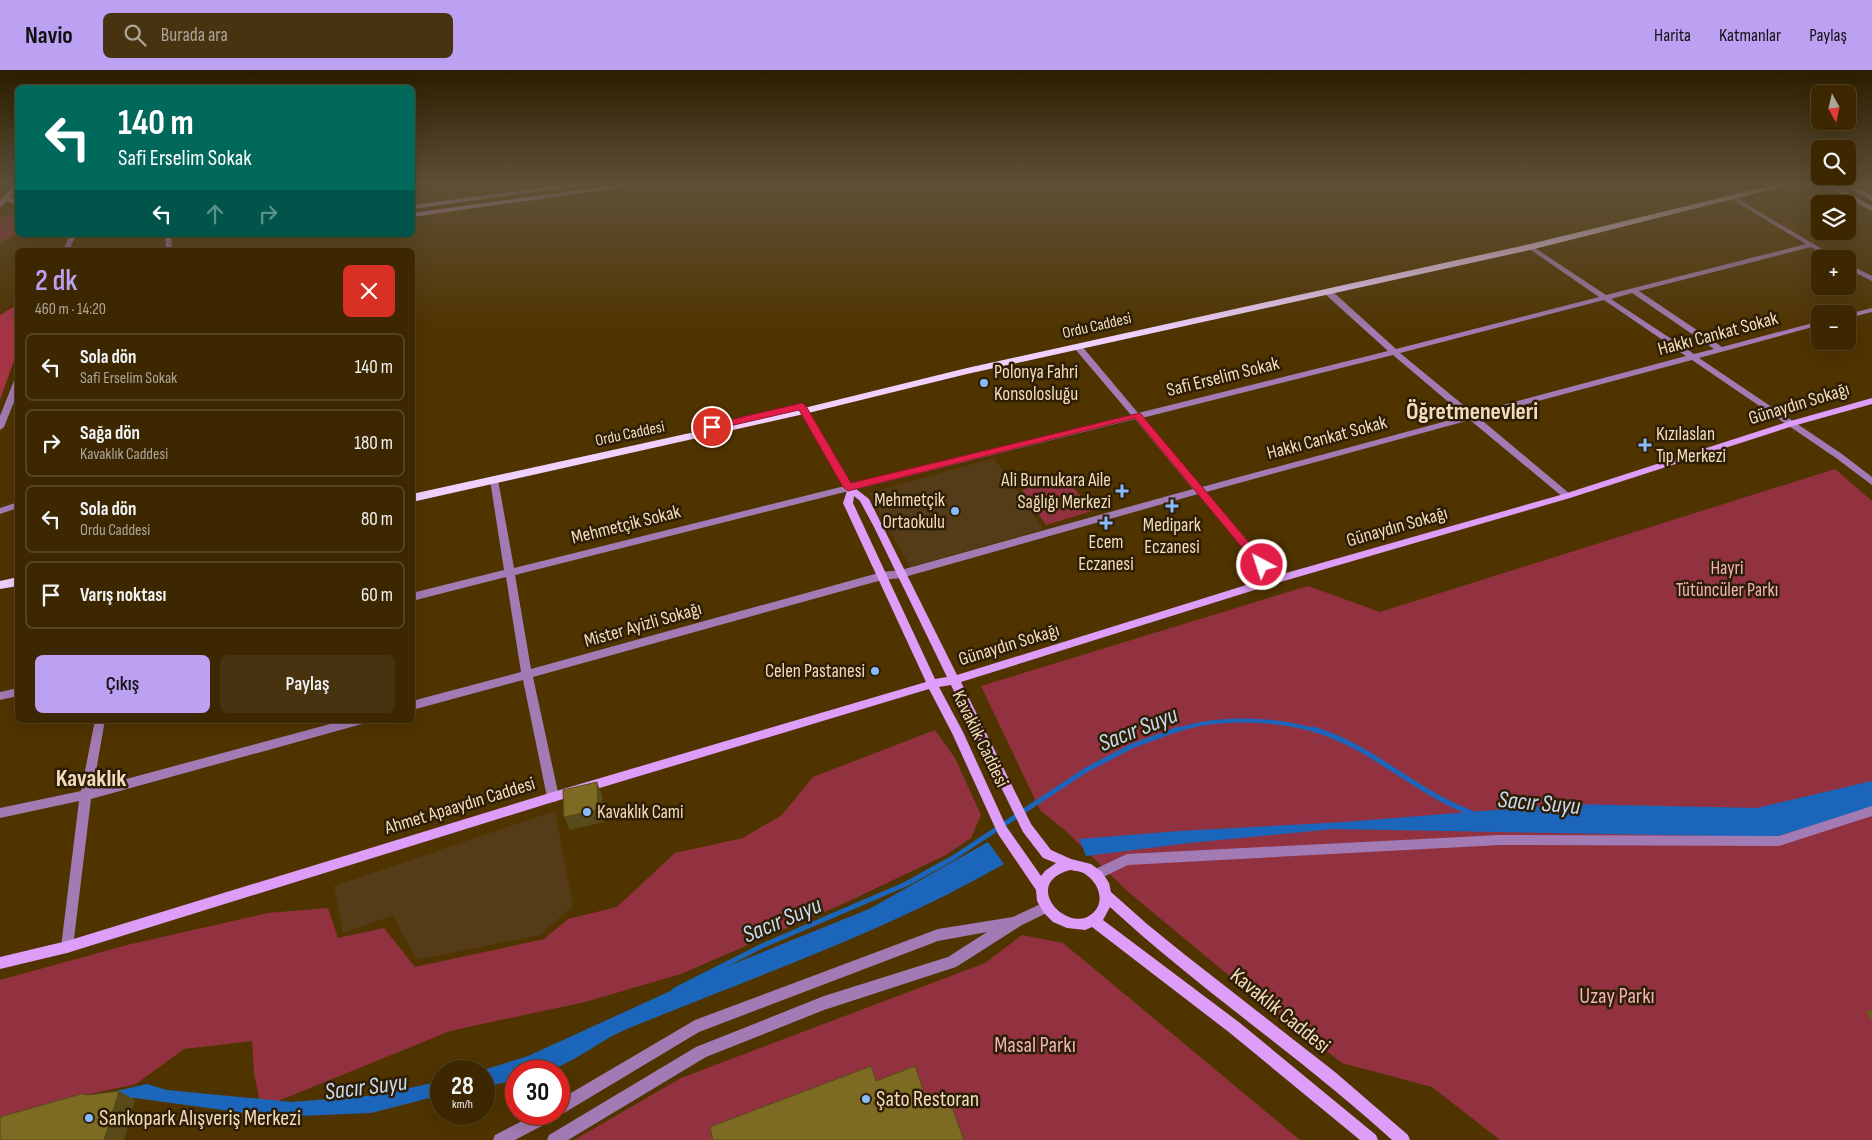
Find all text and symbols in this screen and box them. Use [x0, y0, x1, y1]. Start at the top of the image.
search box [103, 13, 453, 58]
text: Navio [25, 21, 73, 50]
icon: search [121, 21, 149, 49]
text: Burada ara [161, 24, 228, 47]
text: Harita [1654, 25, 1691, 46]
text: Katmanlar [1719, 25, 1781, 46]
text: Paylaş [1809, 25, 1847, 46]
north arrow [1811, 85, 1856, 130]
map controls [1811, 85, 1856, 350]
text: 140 m [118, 102, 194, 145]
icon: left [35, 105, 100, 170]
button: search [1811, 140, 1856, 185]
text: Safi Erselim Sokak [118, 145, 252, 172]
button: layers [1811, 195, 1856, 240]
icon: left [148, 200, 176, 228]
icon: ahead [201, 200, 229, 228]
icon: right [254, 200, 282, 228]
button: + [1811, 250, 1856, 295]
text: 2 dk [35, 263, 78, 299]
button: close [343, 265, 395, 317]
text: 460 m · 14:20 [35, 300, 106, 319]
button: − [1811, 305, 1856, 350]
street label: Hakkı Cankat Sokak [1655, 307, 1781, 361]
street label: Ordu Caddesi [1061, 309, 1133, 343]
text: Sola dön [80, 346, 136, 369]
street label: Safi Erselim Sokak [1164, 352, 1283, 402]
icon: left [37, 353, 65, 381]
text: 140 m [355, 356, 393, 379]
place label: Polonya Fahri Konsolosluğu [994, 361, 1078, 406]
text: Safi Erselim Sokak [80, 369, 177, 388]
marker: Polonya Fahri Konsolosluğu [978, 377, 990, 389]
street label: Günaydın Sokağı [1746, 378, 1852, 430]
district label: Öğretmenevleri [1406, 397, 1538, 426]
pin [691, 406, 733, 448]
street label: Hakkı Cankat Sokak [1264, 411, 1390, 465]
icon: arrive [698, 413, 726, 441]
street label: Ordu Caddesi [594, 417, 666, 451]
text: Sağa dön [80, 422, 140, 445]
place label: Kızılaslan Tıp Merkezi [1656, 423, 1726, 468]
icon: right [37, 429, 65, 457]
text: 180 m [354, 432, 393, 455]
marker: Kızılaslan Tıp Merkezi [1638, 438, 1652, 452]
text: Kavaklık Caddesi [80, 445, 168, 464]
place label: Ali Burnukara Aile Sağlığı Merkezi [1000, 469, 1111, 514]
marker: Ali Burnukara Aile Sağlığı Merkezi [1115, 484, 1129, 498]
place label: Mehmetçik Ortaokulu [874, 489, 946, 534]
text: Sola dön [80, 498, 136, 521]
street label: Mehmetçik Sokak [569, 500, 684, 550]
marker: Medipark Eczanesi [1166, 500, 1178, 512]
street label: Günaydın Sokağı [1344, 502, 1450, 552]
icon: left [37, 505, 65, 533]
marker: Mehmetçik Ortaokulu [949, 505, 961, 517]
text: 80 m [361, 508, 393, 531]
place label: Medipark Eczanesi [1143, 514, 1202, 559]
marker: Ecem Eczanesi [1100, 517, 1112, 529]
text: Ordu Caddesi [80, 521, 150, 540]
place label: Ecem Eczanesi [1078, 531, 1134, 576]
position arrow [1235, 538, 1287, 590]
park label: Hayri Tütüncüler Parkı [1676, 557, 1778, 602]
icon: arrive [37, 581, 65, 609]
text: Varış noktası [80, 584, 166, 607]
text: 60 m [361, 584, 393, 607]
street label: Mister Ayizli Sokağı [582, 597, 704, 653]
street label: Günaydın Sokağı [956, 619, 1062, 671]
button: Çıkış [35, 655, 210, 713]
button: Paylaş [220, 655, 395, 713]
place label: Celen Pastanesi [765, 660, 865, 683]
marker: Celen Pastanesi [869, 665, 881, 677]
street label: Kavaklık Caddesi [947, 687, 1013, 791]
water label: Sacır Suyu [1094, 700, 1182, 758]
district label: Kavaklık [56, 764, 126, 793]
street label: Ahmet Apaaydın Caddesi [381, 772, 538, 840]
water label: Sacır Suyu [1497, 785, 1582, 821]
place label: Kavaklık Cami [597, 801, 684, 824]
marker: Kavaklık Cami [581, 806, 593, 818]
water label: Sacır Suyu [738, 890, 826, 950]
street label: Kavaklık Caddesi [1224, 962, 1336, 1060]
park label: Uzay Parkı [1579, 983, 1655, 1010]
park label: Masal Parkı [994, 1032, 1076, 1059]
speed limit sign: 30 [505, 1060, 570, 1125]
water label: Sacır Suyu [323, 1068, 409, 1106]
text: 28 [451, 1071, 474, 1102]
place label: Şato Restoran [876, 1086, 979, 1113]
marker: Şato Restoran [860, 1093, 872, 1105]
text: km/h [452, 1097, 473, 1112]
place label: Sankopark Alışveriş Merkezi [99, 1105, 301, 1132]
marker: Sankopark Alışveriş Merkezi [83, 1112, 95, 1124]

